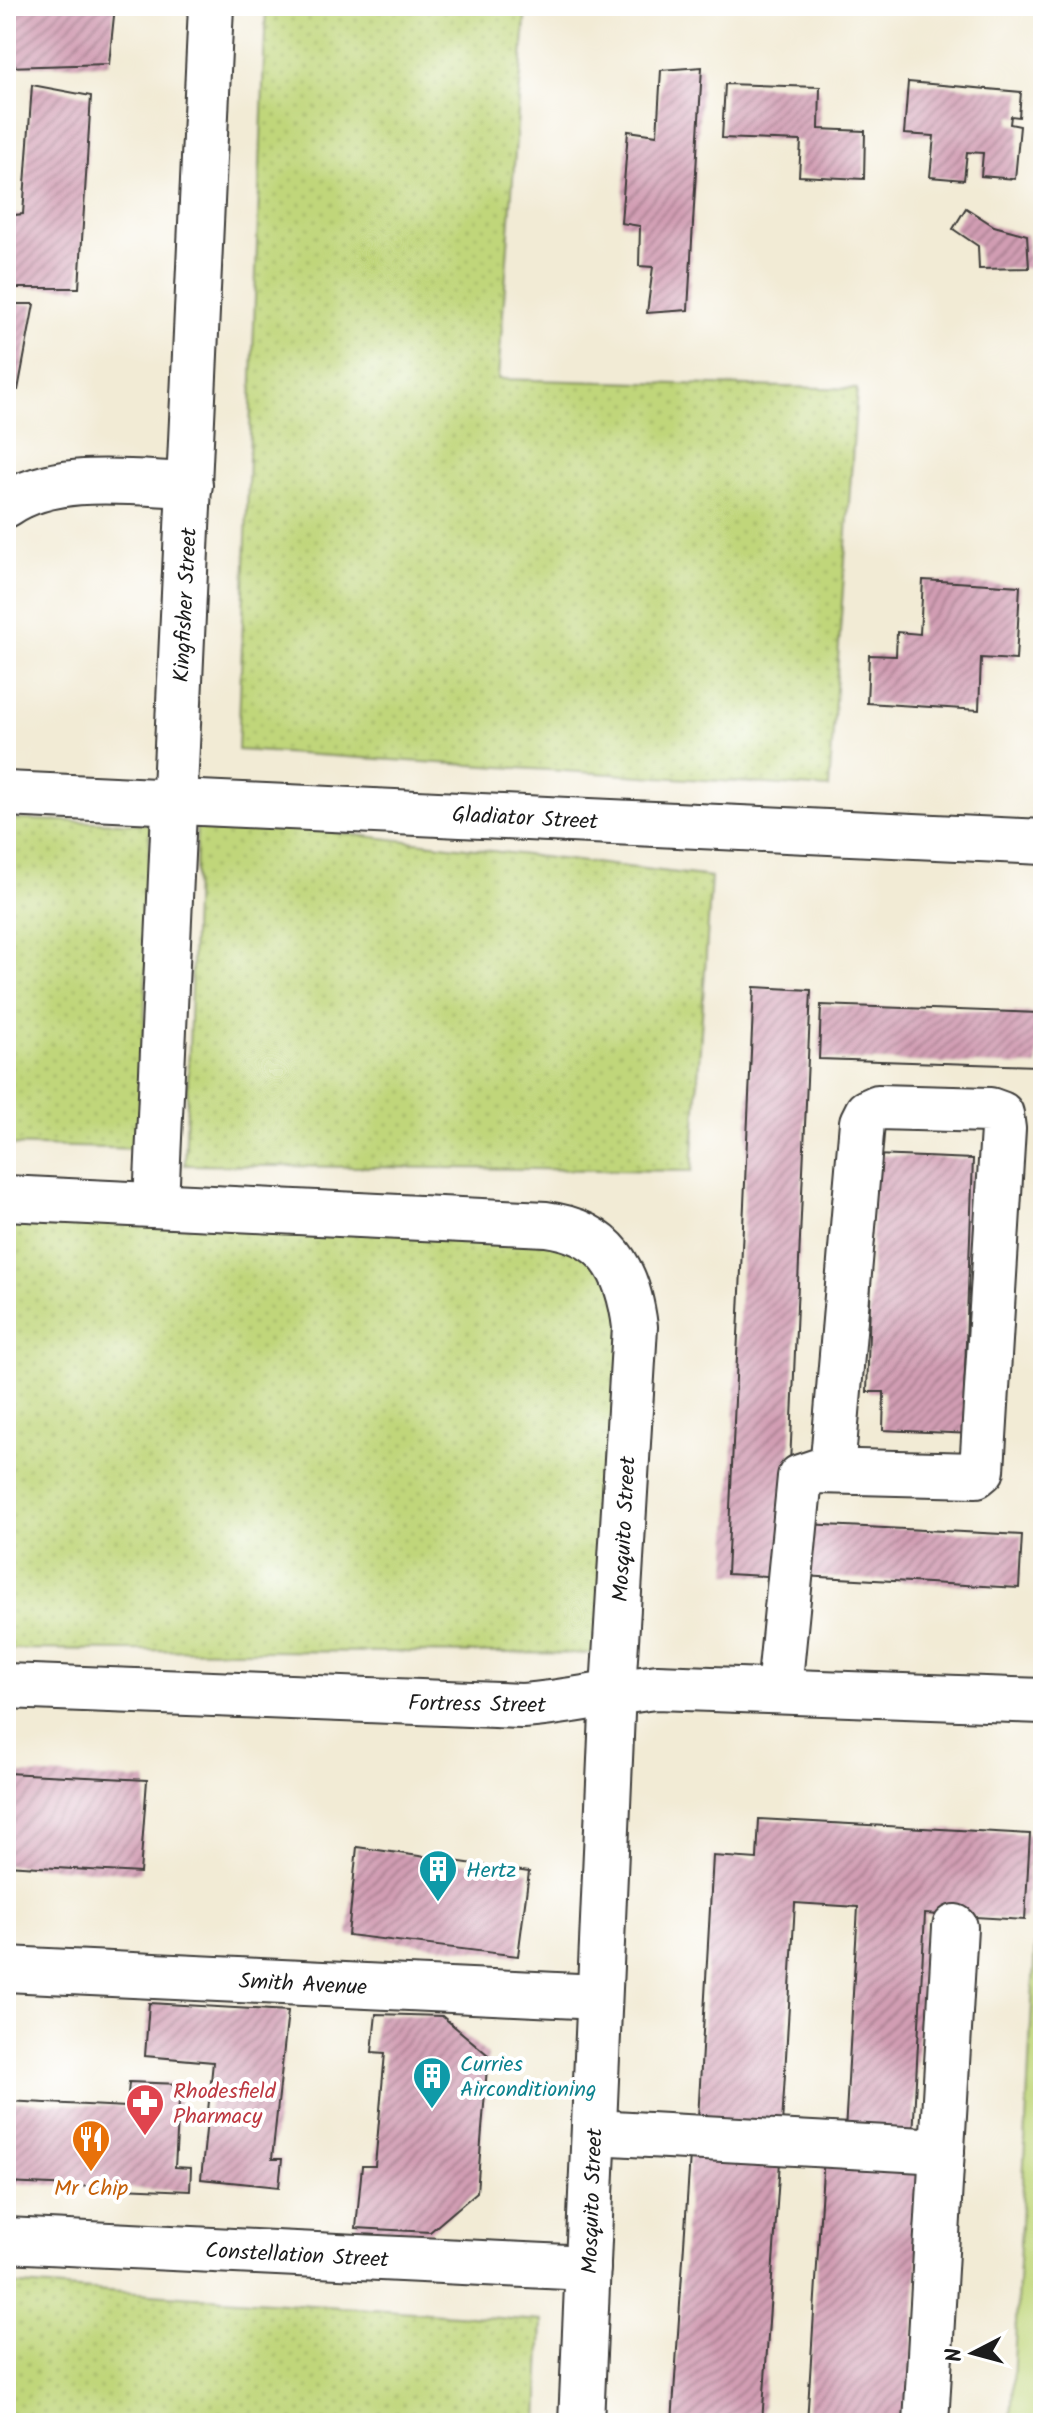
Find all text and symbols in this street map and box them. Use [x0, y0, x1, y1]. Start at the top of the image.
street label: Kingfisher Street [165, 526, 208, 683]
street label: Gladiator Street [451, 798, 599, 841]
street label: Mosquito Street [604, 1455, 647, 1603]
street label: Fortress Street [408, 1687, 547, 1724]
building icon: Hertz [417, 1848, 459, 1903]
place label: Hertz [466, 1854, 516, 1889]
street label: Smith Avenue [238, 1965, 368, 2006]
place label: Curries Airconditioning [460, 2048, 596, 2108]
building icon: Curries Airconditioning [411, 2055, 453, 2110]
place label: Rhodesfield Pharmacy [173, 2075, 277, 2135]
pharmacy icon: Rhodesfield Pharmacy [124, 2082, 166, 2137]
restaurant icon: Mr Chip [70, 2118, 112, 2173]
street label: Mosquito Street [573, 2127, 614, 2275]
place label: Mr Chip [54, 2172, 129, 2207]
street label: Constellation Street [204, 2234, 390, 2279]
north arrow [933, 2313, 1013, 2393]
text: N [937, 2346, 974, 2364]

